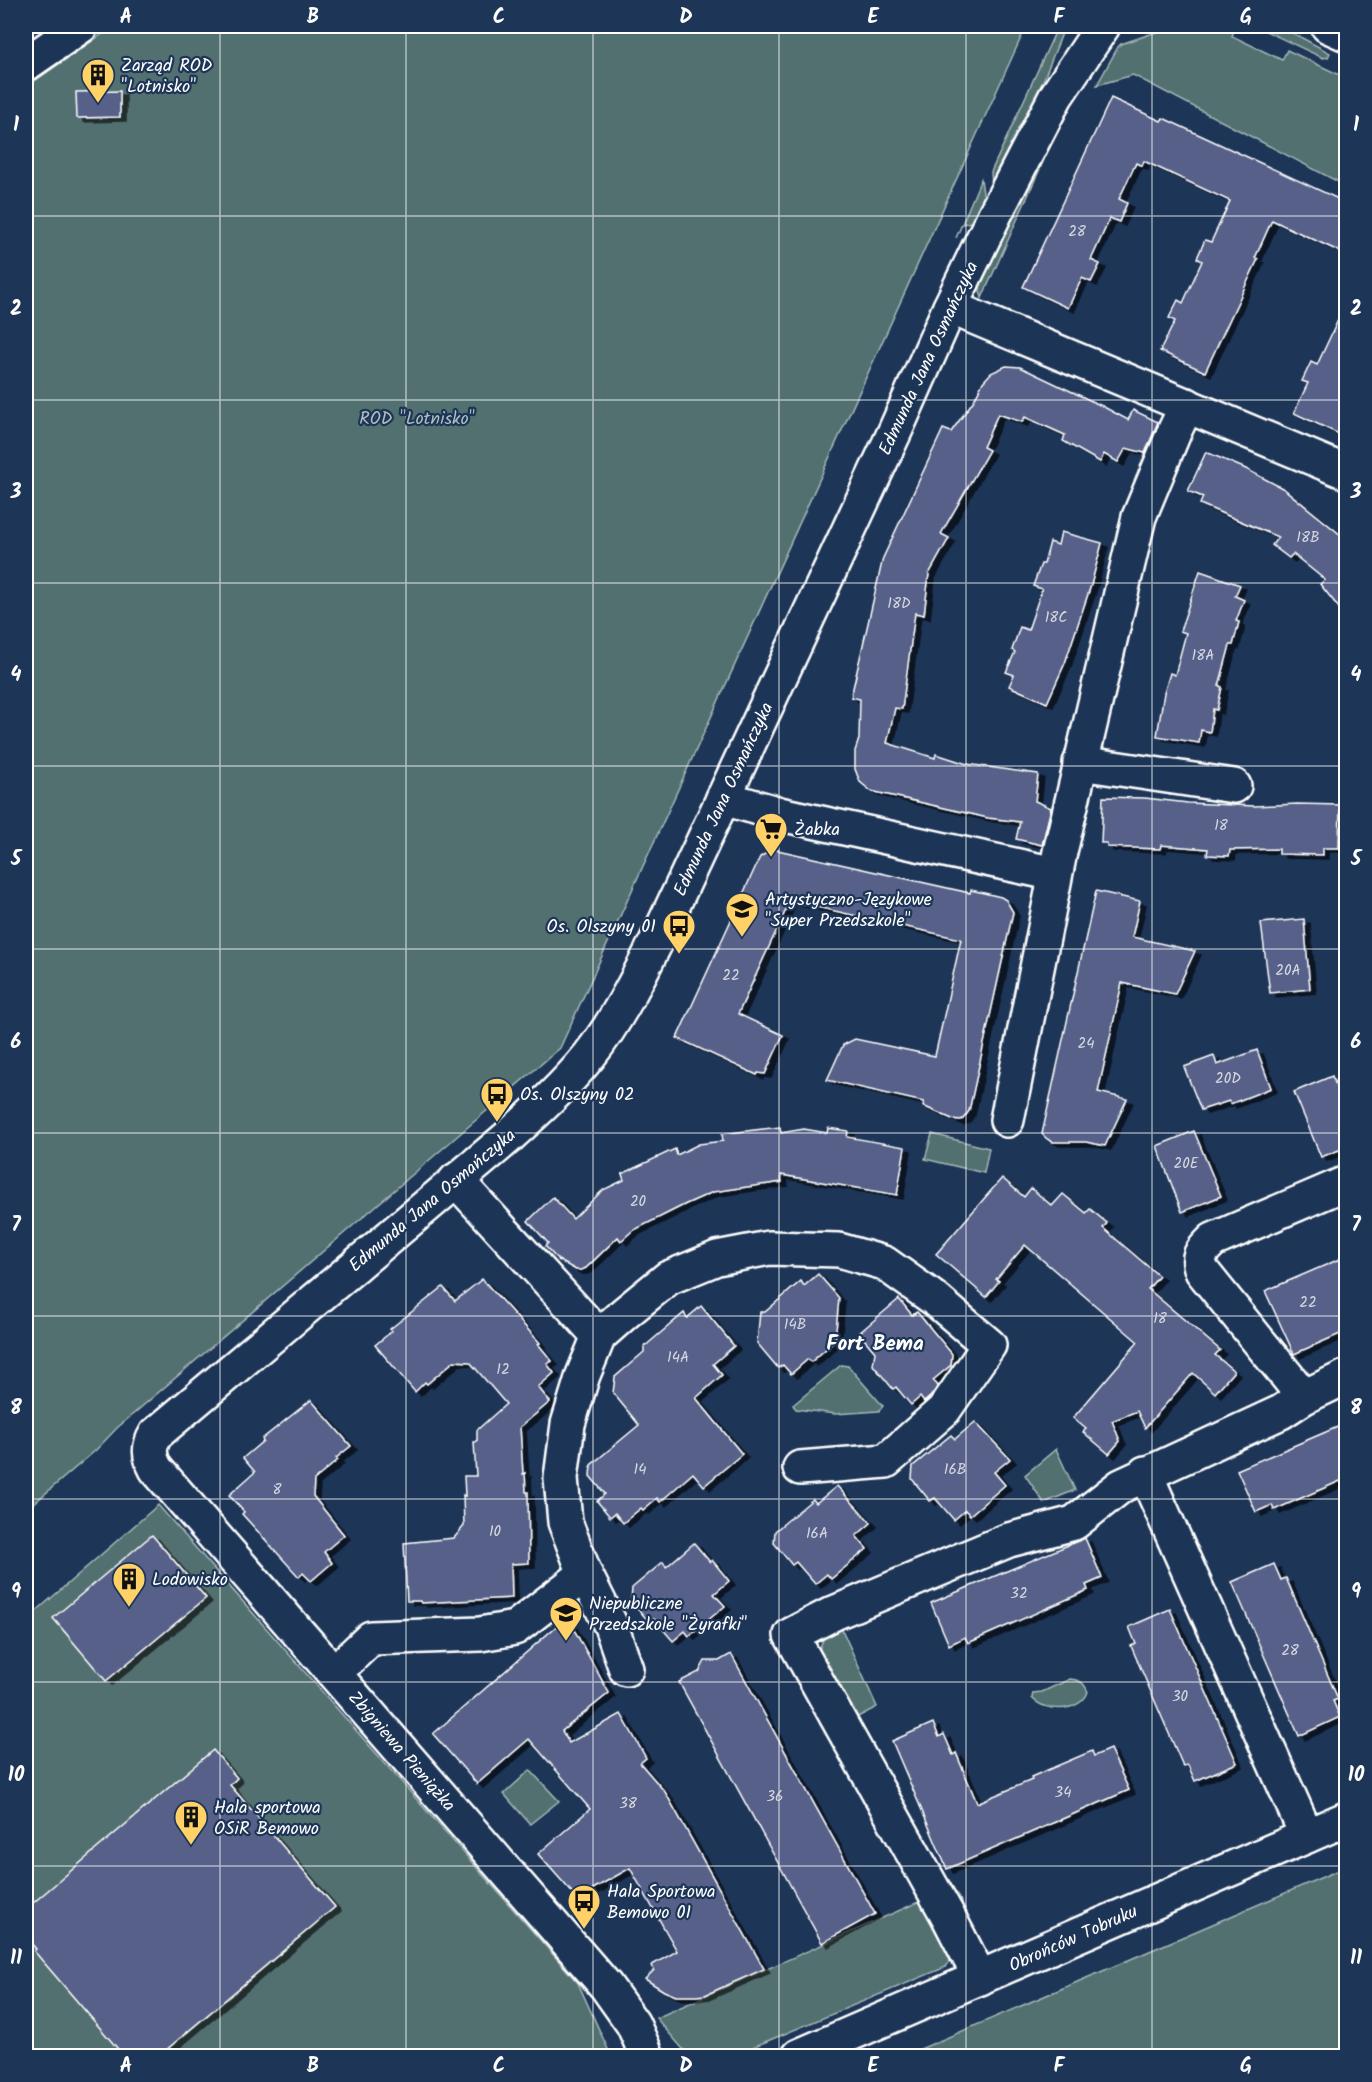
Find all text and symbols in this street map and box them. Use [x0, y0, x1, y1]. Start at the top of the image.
text: A [120, 2, 132, 34]
text: B [307, 2, 319, 34]
text: C [493, 2, 505, 34]
text: D [679, 2, 693, 34]
text: E [867, 2, 879, 34]
text: F [1054, 2, 1066, 34]
text: G [1240, 2, 1252, 34]
place label: Zarząd ROD "Lotnisko" [121, 52, 213, 102]
building icon: Zarząd ROD "Lotnisko" [80, 57, 116, 104]
text: 1 [13, 110, 19, 142]
text: 1 [1353, 110, 1359, 142]
house number: 28 [1068, 220, 1087, 244]
street label: Edmunda Jana Osmańczyka [872, 257, 987, 460]
text: 2 [10, 294, 22, 326]
text: 2 [1350, 294, 1362, 326]
park label: ROD "Lotnisko" [359, 405, 475, 434]
text: 3 [10, 477, 22, 509]
text: 3 [1350, 477, 1362, 509]
house number: 18B [1296, 526, 1320, 550]
house number: 18D [887, 592, 911, 616]
house number: 18C [1045, 606, 1067, 630]
house number: 18A [1192, 644, 1214, 668]
text: 4 [11, 660, 22, 692]
text: 4 [1351, 660, 1362, 692]
street label: Edmunda Jana Osmańczyka [667, 698, 782, 901]
supermarket icon: Żabka [753, 811, 789, 858]
house number: 18 [1214, 814, 1229, 838]
place label: Żabka [794, 816, 840, 845]
text: 5 [10, 844, 23, 876]
text: 5 [1350, 844, 1363, 876]
place label: Artystyczno-Językowe "Super Przedszkole" [765, 886, 932, 936]
school or university icon: Artystyczno-Językowe "Super Przedszkole" [724, 891, 760, 938]
bus stop icon: Os. Olszyny 01 [661, 908, 697, 955]
place label: Os. Olszyny 01 [546, 913, 656, 942]
house number: 20A [1275, 959, 1301, 983]
house number: 22 [722, 964, 740, 988]
text: 6 [11, 1027, 22, 1059]
text: 6 [1351, 1027, 1362, 1059]
house number: 24 [1078, 1032, 1094, 1056]
house number: 20D [1215, 1067, 1241, 1091]
bus stop icon: Os. Olszyny 02 [479, 1076, 515, 1123]
place label: Os. Olszyny 02 [520, 1081, 634, 1110]
street label: Edmunda Jana Osmańczyka [343, 1122, 523, 1280]
house number: 20E [1174, 1152, 1200, 1176]
house number: 20 [630, 1190, 647, 1214]
text: 7 [11, 1210, 21, 1242]
text: 7 [1351, 1210, 1361, 1242]
house number: 22 [1299, 1291, 1317, 1315]
house number: 18 [1153, 1307, 1168, 1331]
house number: 14B [784, 1313, 806, 1337]
district label: Fort Bema [826, 1328, 924, 1361]
house number: 14A [667, 1346, 689, 1370]
house number: 12 [496, 1358, 510, 1382]
text: 8 [10, 1393, 22, 1425]
text: 8 [1350, 1393, 1362, 1425]
house number: 14 [634, 1458, 646, 1482]
house number: 16B [944, 1458, 966, 1482]
house number: 8 [272, 1478, 282, 1502]
house number: 10 [489, 1520, 502, 1544]
house number: 16A [806, 1522, 828, 1546]
building icon: Lodowisko [111, 1561, 147, 1608]
place label: Lodowisko [152, 1566, 228, 1595]
text: 9 [11, 1577, 21, 1609]
text: 9 [1351, 1577, 1361, 1609]
house number: 32 [1010, 1582, 1028, 1606]
place label: Niepubliczne Przedszkole "Żyrafki" [589, 1590, 747, 1640]
school or university icon: Niepubliczne Przedszkole "Żyrafki" [548, 1595, 584, 1642]
house number: 28 [1281, 1639, 1300, 1663]
street label: Zbigniewa Pieniążka [340, 1685, 462, 1819]
house number: 30 [1172, 1685, 1189, 1709]
text: 10 [8, 1760, 25, 1792]
text: 10 [1348, 1760, 1365, 1792]
house number: 34 [1055, 1781, 1071, 1805]
house number: 36 [767, 1785, 783, 1809]
house number: 38 [619, 1792, 638, 1816]
place label: Hala sportowa OSiR Bemowo [214, 1794, 321, 1844]
building icon: Hala sportowa OSiR Bemowo [173, 1799, 209, 1846]
place label: Hala Sportowa Bemowo 01 [607, 1878, 716, 1928]
bus stop icon: Hala Sportowa Bemowo 01 [566, 1883, 602, 1930]
street label: Obrońców Tobruku [1004, 1898, 1143, 1981]
text: 11 [10, 1943, 22, 1975]
text: 11 [1350, 1943, 1362, 1975]
text: A [120, 2051, 132, 2082]
text: B [307, 2051, 319, 2082]
text: C [493, 2051, 505, 2082]
text: D [679, 2051, 693, 2082]
text: E [867, 2051, 879, 2082]
text: F [1054, 2051, 1066, 2082]
text: G [1240, 2051, 1252, 2082]

